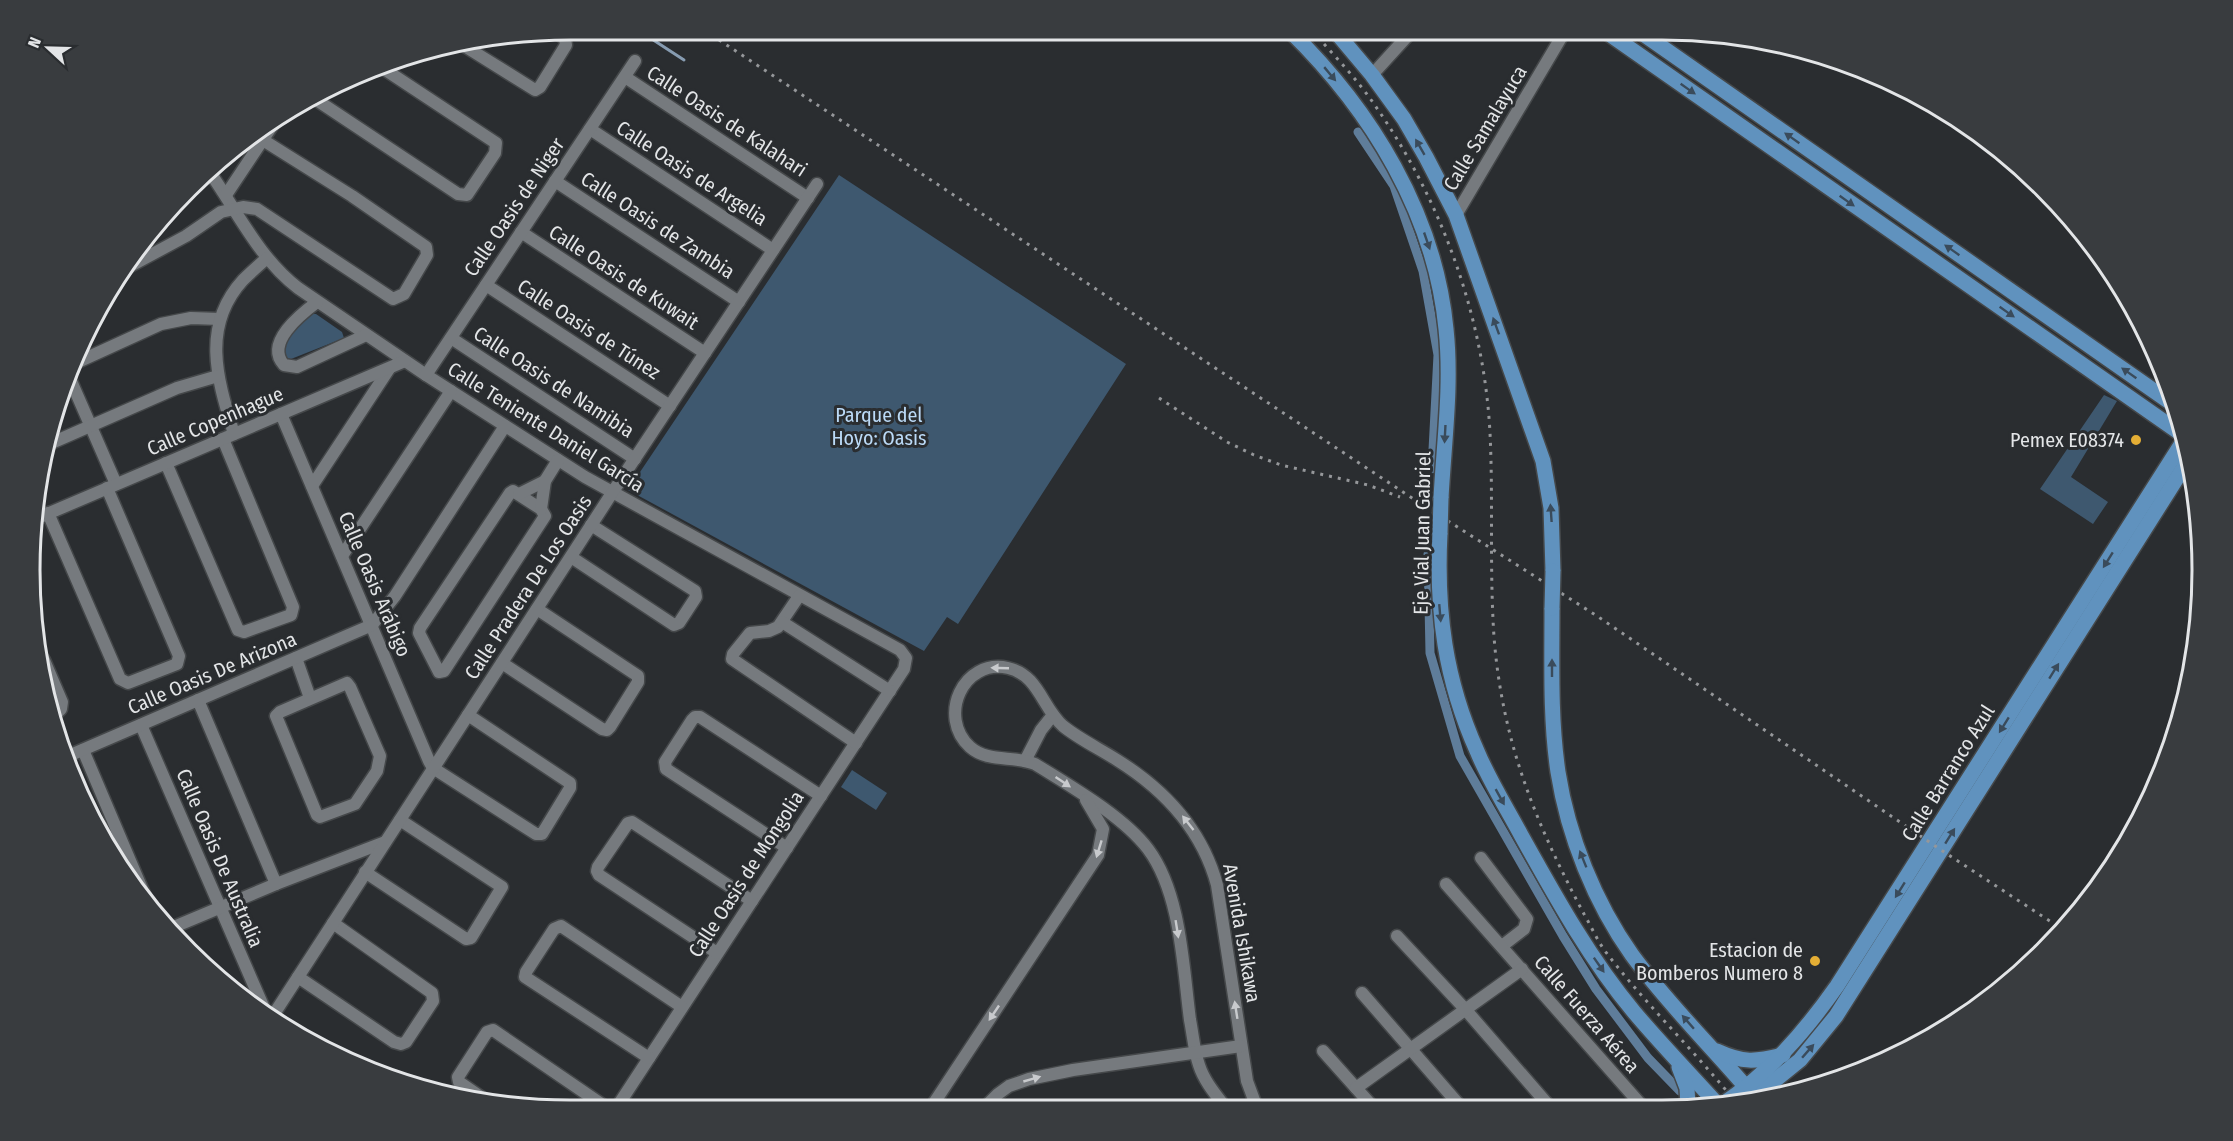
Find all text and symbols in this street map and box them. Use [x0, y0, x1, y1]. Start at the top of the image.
north arrow [18, 18, 78, 78]
text: N [24, 35, 45, 51]
street label: Calle Oasis de Kalahari [642, 60, 812, 182]
street label: Calle Samalayuca [1438, 61, 1532, 195]
one-way arrow [1323, 66, 1336, 82]
one-way arrow [1679, 83, 1695, 95]
street label: Calle Oasis de Argelia [612, 115, 772, 231]
one-way arrow [1784, 132, 1800, 144]
street label: Calle Oasis de Niger [459, 133, 569, 281]
one-way arrow [1415, 139, 1426, 155]
street label: Calle Oasis de Zambia [577, 166, 739, 284]
one-way arrow [1839, 195, 1855, 206]
street label: Calle Oasis de Kuwait [545, 220, 704, 335]
one-way arrow [1423, 232, 1432, 250]
one-way arrow [1944, 244, 1960, 256]
street label: Calle Oasis de Túnez [513, 274, 665, 384]
one-way arrow [1999, 306, 2015, 318]
one-way arrow [1491, 317, 1501, 335]
street label: Calle Oasis de Namibia [469, 321, 639, 443]
street label: Calle Teniente Daniel García [443, 357, 649, 497]
one-way arrow [2121, 367, 2137, 379]
street label: Calle Copenhague [143, 382, 287, 460]
park label: Parque del Hoyo: Oasis [832, 403, 927, 450]
one-way arrow [1440, 424, 1449, 443]
place label: Pemex E08374 [2010, 428, 2124, 452]
marker: Pemex E08374 [2129, 433, 2143, 447]
street label: Eje Vial Juan Gabriel [1409, 451, 1435, 615]
street label: Calle Pradera De Los Oasis [459, 490, 597, 684]
one-way arrow [1546, 503, 1556, 522]
street label: Calle Oasis Arábigo [334, 508, 416, 660]
one-way arrow [2102, 552, 2113, 568]
one-way arrow [1435, 603, 1445, 622]
street label: Calle Oasis De Arizona [124, 627, 300, 719]
one-way arrow [1547, 659, 1557, 678]
one-way arrow [990, 663, 1009, 672]
one-way arrow [2049, 663, 2060, 679]
street label: Calle Barranco Azul [1896, 700, 2000, 846]
one-way arrow [1998, 717, 2009, 733]
street label: Calle Oasis De Australia [171, 765, 269, 951]
one-way arrow [1054, 776, 1070, 788]
street label: Calle Oasis de Mongolia [683, 786, 809, 962]
one-way arrow [1495, 788, 1505, 805]
one-way arrow [1183, 816, 1195, 831]
one-way arrow [1944, 828, 1956, 844]
one-way arrow [1094, 840, 1103, 858]
one-way arrow [1577, 850, 1587, 868]
street label: Avenida Ishikawa [1218, 862, 1266, 1004]
one-way arrow [1894, 882, 1905, 898]
one-way arrow [1173, 919, 1182, 938]
place label: Estacion de Bomberos Numero 8 [1636, 938, 1803, 985]
street label: Calle Fuerza Aérea [1529, 950, 1645, 1078]
marker: Estacion de Bomberos Numero 8 [1808, 954, 1822, 968]
one-way arrow [1593, 956, 1605, 972]
one-way arrow [1231, 1000, 1240, 1019]
one-way arrow [988, 1004, 1000, 1020]
one-way arrow [1682, 1015, 1695, 1030]
one-way arrow [1801, 1043, 1815, 1058]
one-way arrow [1023, 1074, 1041, 1083]

